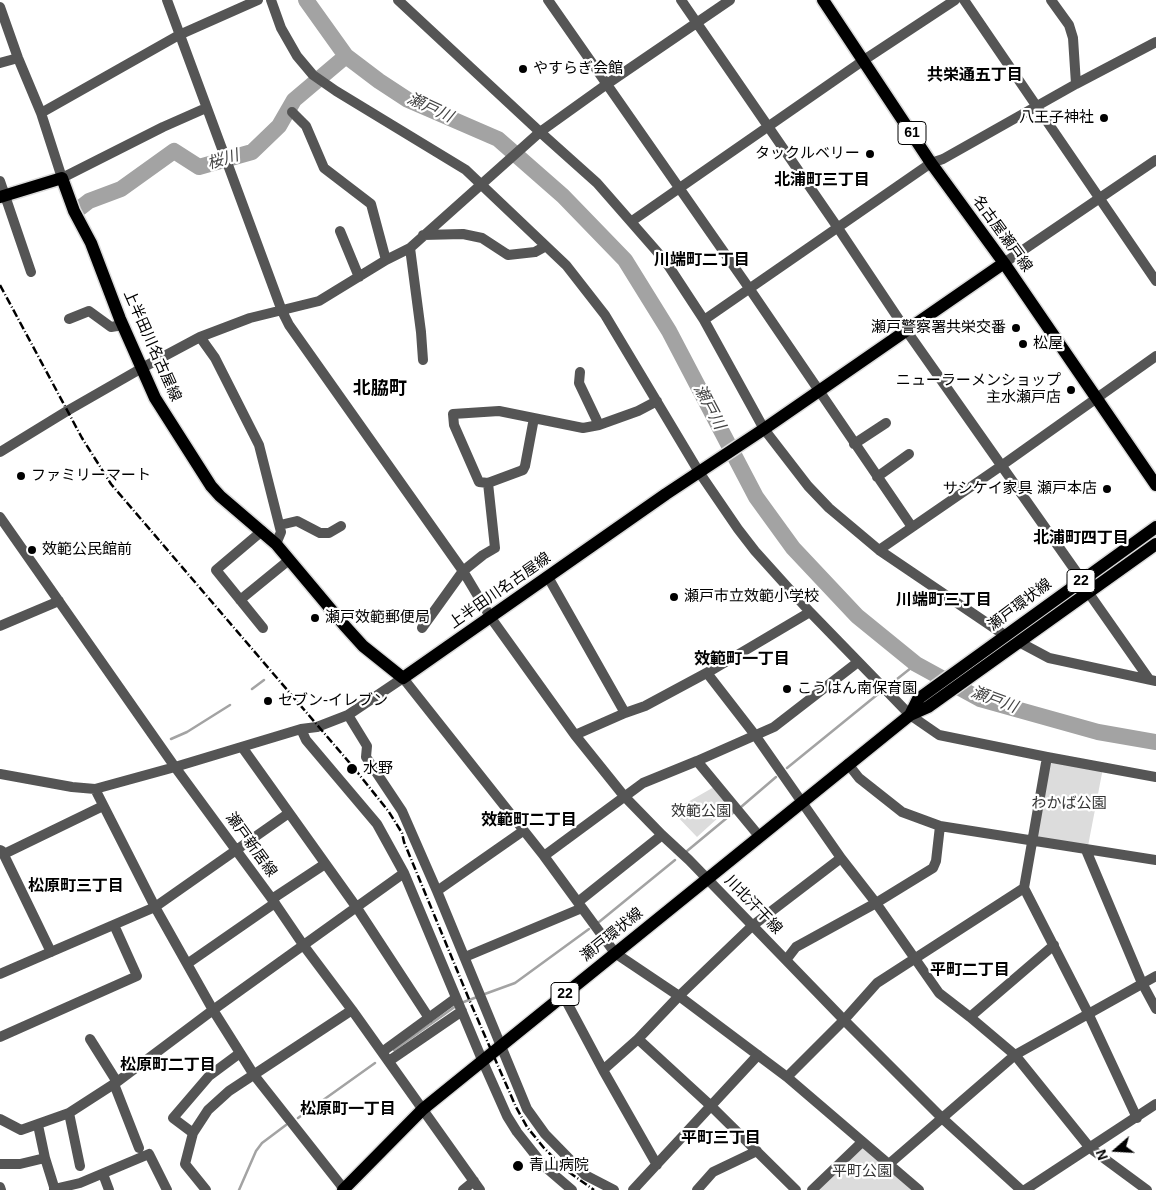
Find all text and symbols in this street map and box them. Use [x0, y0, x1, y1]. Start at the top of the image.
place label: やすらぎ会館 [533, 60, 623, 78]
marker: やすらぎ会館 [517, 63, 529, 75]
district label: 共栄通五丁目 [927, 66, 1023, 86]
water label: 瀬戸川 [404, 89, 456, 127]
place label: 八王子神社 [1019, 109, 1094, 127]
marker: 八王子神社 [1098, 112, 1110, 124]
road number: 61 [898, 122, 926, 144]
place label: タックルベリー [755, 145, 860, 163]
water label: 桜川 [205, 146, 241, 174]
marker: タックルベリー [864, 148, 876, 160]
district label: 北浦町三丁目 [774, 171, 870, 191]
street label: 名古屋瀬戸線 [968, 192, 1036, 276]
district label: 川端町二丁目 [654, 251, 750, 271]
street label: 上半田川名古屋線 [119, 288, 185, 404]
place label: 瀬戸警察署共栄交番 [871, 319, 1006, 337]
marker: 瀬戸警察署共栄交番 [1010, 322, 1022, 334]
place label: 松屋 [1033, 335, 1063, 353]
marker: 松屋 [1017, 338, 1029, 350]
place label: ニューラーメンショップ 主水瀬戸店 [896, 372, 1061, 407]
district label: 北脇町 [353, 378, 407, 400]
water label: 瀬戸川 [689, 381, 729, 433]
marker: ニューラーメンショップ 主水瀬戸店 [1065, 384, 1077, 396]
place label: ファミリーマート [31, 467, 151, 485]
marker: ファミリーマート [15, 470, 27, 482]
place label: サシケイ家具 瀬戸本店 [943, 480, 1097, 498]
marker: サシケイ家具 瀬戸本店 [1101, 483, 1113, 495]
district label: 北浦町四丁目 [1033, 529, 1129, 549]
place label: 效範公民館前 [42, 541, 132, 559]
marker: 效範公民館前 [26, 544, 38, 556]
street label: 上半田川名古屋線 [446, 549, 554, 633]
road number: 22 [1067, 570, 1095, 592]
street label: 瀬戸環状線 [985, 575, 1055, 635]
place label: 瀬戸市立效範小学校 [684, 588, 819, 606]
marker: 瀬戸市立效範小学校 [668, 591, 680, 603]
district label: 川端町三丁目 [896, 591, 992, 611]
place label: 瀬戸效範郵便局 [325, 609, 430, 627]
marker: 瀬戸效範郵便局 [309, 612, 321, 624]
district label: 效範町一丁目 [694, 650, 790, 670]
place label: こうはん南保育園 [797, 680, 917, 698]
marker: こうはん南保育園 [781, 683, 793, 695]
water label: 瀬戸川 [968, 683, 1020, 717]
place label: セブン-イレブン [278, 692, 388, 710]
marker: セブン-イレブン [262, 695, 274, 707]
place label: 水野 [363, 760, 393, 778]
marker: 水野 [345, 762, 359, 776]
park label: わかば公園 [1032, 795, 1106, 813]
park label: 效範公園 [671, 803, 731, 821]
street label: 瀬戸新居線 [222, 809, 280, 881]
district label: 效範町二丁目 [481, 811, 577, 831]
street label: 川北汗干線 [720, 872, 786, 938]
district label: 松原町三丁目 [28, 877, 124, 897]
street label: 瀬戸環状線 [577, 904, 647, 966]
district label: 平町二丁目 [930, 961, 1010, 981]
road number: 22 [551, 982, 579, 1006]
district label: 松原町二丁目 [120, 1056, 216, 1076]
district label: 松原町一丁目 [300, 1100, 396, 1120]
north arrow [1091, 1125, 1141, 1175]
district label: 平町三丁目 [681, 1129, 761, 1149]
text: N [1093, 1147, 1111, 1162]
place label: 青山病院 [529, 1157, 589, 1175]
marker: 青山病院 [511, 1159, 525, 1173]
park label: 平町公園 [832, 1163, 892, 1181]

